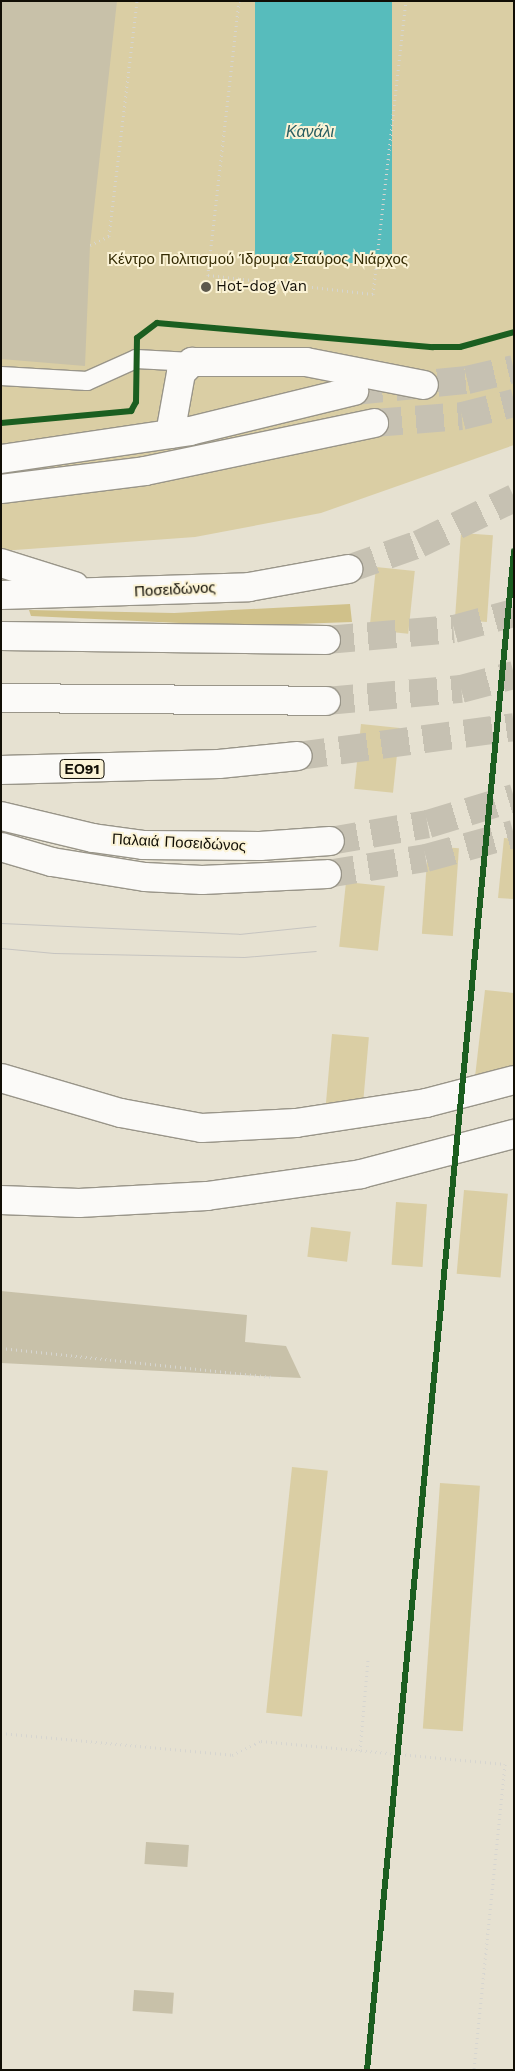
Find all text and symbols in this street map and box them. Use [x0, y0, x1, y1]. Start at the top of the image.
water label: Κανάλι [286, 122, 334, 142]
park label: Κέντρο Πολιτισμού Ίδρυμα Σταύρος Νιάρχος [108, 251, 408, 269]
place label: Hot-dog Van [216, 278, 308, 296]
marker: Hot-dog Van [200, 281, 212, 293]
street label: Ποσειδώνος [134, 579, 216, 601]
road number: ΕΟ91 [59, 758, 104, 781]
street label: Παλαιά Ποσειδώνος [112, 831, 246, 855]

